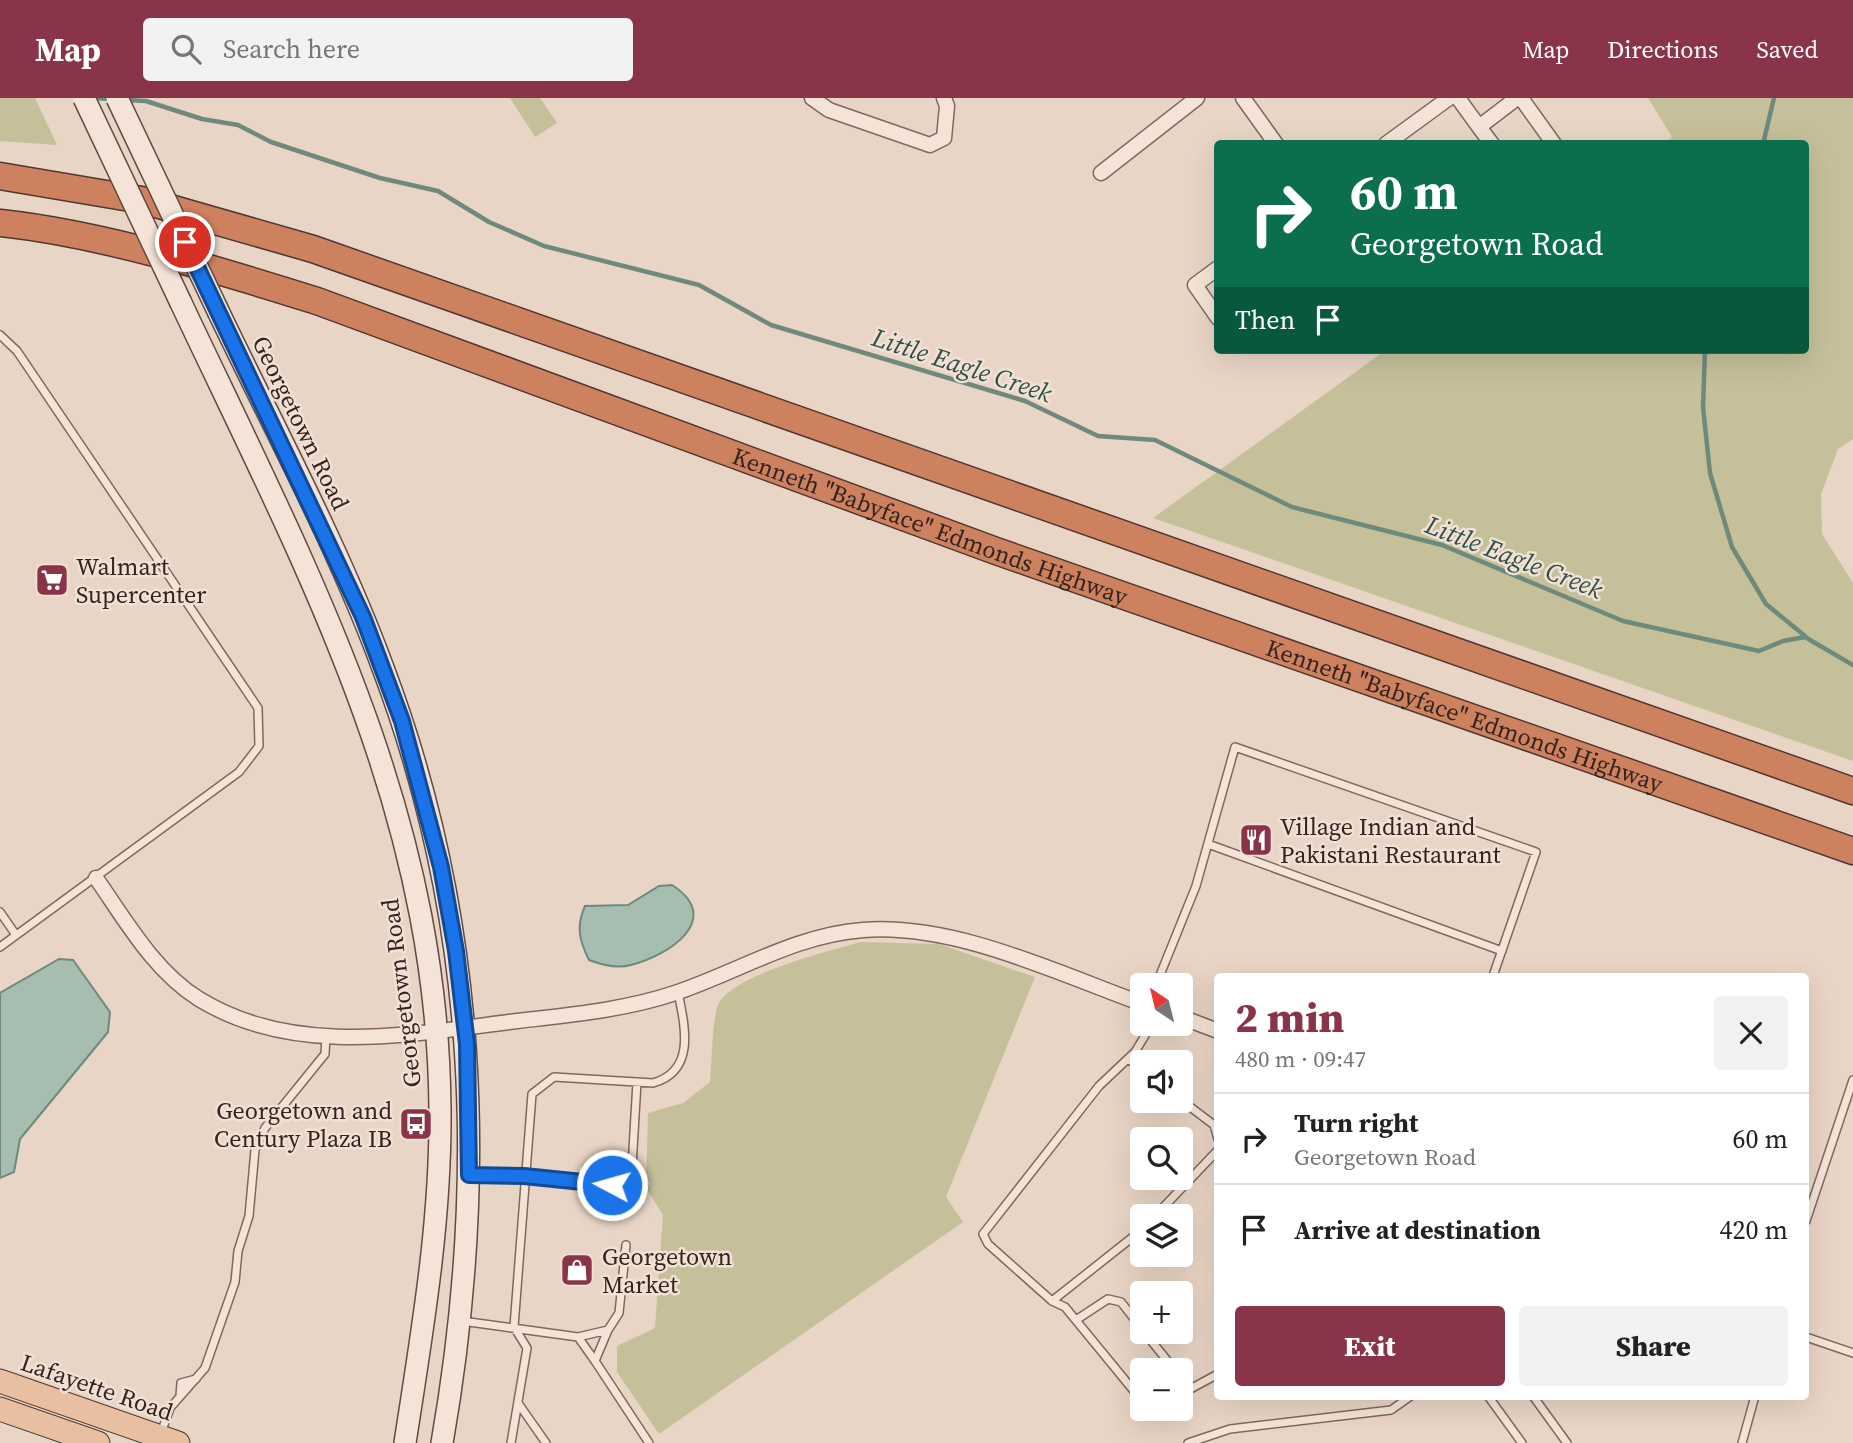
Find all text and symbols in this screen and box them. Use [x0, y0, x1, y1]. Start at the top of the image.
search box [143, 18, 633, 81]
text: Map [35, 27, 101, 72]
icon: search [167, 30, 205, 68]
text: Search here [223, 31, 360, 67]
text: Map [1522, 33, 1569, 66]
text: Directions [1607, 33, 1718, 66]
text: Saved [1756, 33, 1818, 66]
text: 60 m [1350, 158, 1458, 225]
icon: right [1235, 168, 1326, 259]
pin [155, 212, 215, 272]
text: Georgetown Road [1350, 222, 1603, 266]
icon: arrive [166, 223, 204, 261]
icon: arrive [1309, 301, 1347, 339]
text: Then [1235, 302, 1295, 338]
water label: Little Eagle Creek [866, 319, 1057, 411]
street label: Georgetown Road [245, 330, 358, 516]
street label: Kenneth "Babyface" Edmonds Highway [728, 439, 1133, 613]
water label: Little Eagle Creek [1419, 506, 1609, 608]
place label: Walmart Supercenter [76, 550, 207, 611]
supermarket icon: Walmart Supercenter [33, 561, 71, 599]
street label: Kenneth "Babyface" Edmonds Highway [1262, 630, 1668, 800]
place label: Village Indian and Pakistani Restaurant [1280, 810, 1501, 871]
restaurant icon: Village Indian and Pakistani Restaurant [1237, 821, 1275, 859]
street label: Georgetown Road [373, 896, 429, 1089]
north arrow [1130, 973, 1194, 1036]
map controls [1130, 973, 1193, 1421]
text: 2 min [1235, 988, 1345, 1046]
button: close [1714, 996, 1788, 1070]
text: 480 m · 09:47 [1235, 1043, 1366, 1075]
button: sound [1130, 1050, 1193, 1113]
place label: Georgetown and Century Plaza IB [214, 1094, 392, 1155]
bus stop icon: Georgetown and Century Plaza IB [397, 1105, 435, 1143]
text: Turn right [1294, 1105, 1418, 1141]
icon: right [1235, 1120, 1273, 1158]
text: 60 m [1733, 1121, 1788, 1157]
button: search [1130, 1127, 1193, 1190]
text: Georgetown Road [1294, 1141, 1476, 1173]
position arrow [575, 1148, 649, 1222]
button: layers [1130, 1204, 1193, 1267]
icon: arrive [1235, 1211, 1273, 1249]
text: Arrive at destination [1294, 1212, 1541, 1248]
text: 420 m [1720, 1212, 1788, 1248]
place label: Georgetown Market [602, 1240, 732, 1301]
shop icon: Georgetown Market [558, 1251, 596, 1289]
button: + [1130, 1281, 1193, 1344]
button: Exit [1235, 1306, 1505, 1386]
button: Share [1519, 1306, 1788, 1386]
street label: Lafayette Road [16, 1346, 178, 1429]
button: − [1130, 1358, 1193, 1421]

